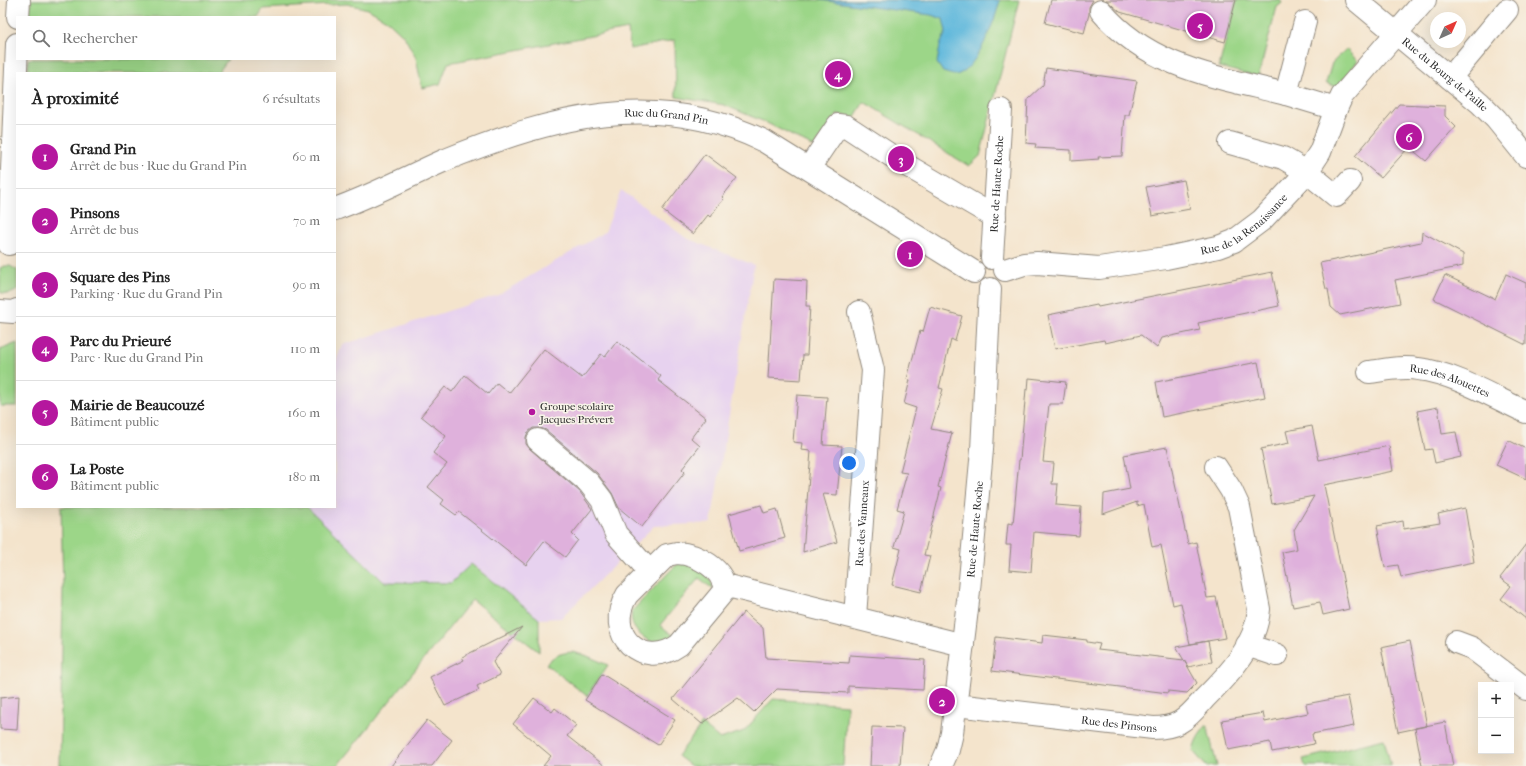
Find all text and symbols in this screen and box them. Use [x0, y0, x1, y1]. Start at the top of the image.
pin: 5 [1187, 11, 1213, 41]
north arrow [1430, 12, 1466, 48]
search box [16, 16, 336, 60]
icon: search [30, 27, 52, 49]
text: Rechercher [62, 29, 137, 47]
street label: Rue du Bourg de Paille [1399, 35, 1491, 114]
pin: 4 [825, 59, 851, 89]
text: À proximité [32, 88, 119, 108]
text: 6 résultats [263, 91, 320, 106]
street label: Rue du Grand Pin [624, 106, 710, 127]
pin: 6 [1396, 122, 1422, 152]
street label: Rue de Haute Roche [987, 135, 1006, 233]
text: Grand Pin [70, 140, 136, 158]
pin: 3 [888, 144, 914, 174]
text: 1 [43, 149, 47, 164]
text: 60 m [292, 149, 320, 164]
text: Arrêt de bus · Rue du Grand Pin [70, 158, 247, 173]
street label: Rue de la Renaissance [1199, 190, 1290, 257]
text: Pinsons [70, 204, 119, 222]
text: 2 [42, 213, 48, 228]
text: 70 m [293, 213, 320, 228]
text: Arrêt de bus [70, 222, 138, 237]
pin: 1 [897, 239, 923, 269]
text: Square des Pins [70, 268, 170, 286]
text: 3 [42, 277, 48, 292]
text: 90 m [292, 277, 320, 292]
text: Parking · Rue du Grand Pin [70, 286, 223, 301]
text: Parc du Prieuré [70, 332, 171, 350]
text: 4 [41, 341, 49, 356]
text: 110 m [290, 341, 320, 356]
text: Parc · Rue du Grand Pin [70, 350, 203, 365]
street label: Rue des Alouettes [1409, 361, 1492, 400]
text: Mairie de Beaucouzé [70, 396, 204, 414]
place label: Groupe scolaire Jacques Prévert [539, 400, 614, 426]
text: 5 [42, 405, 48, 420]
text: 160 m [288, 405, 320, 420]
marker: Groupe scolaire Jacques Prévert [527, 407, 537, 417]
text: Bâtiment public [70, 414, 159, 429]
your location [839, 453, 859, 473]
text: La Poste [70, 460, 124, 478]
text: 6 [41, 469, 49, 484]
text: 180 m [288, 469, 320, 484]
text: Bâtiment public [70, 478, 159, 493]
street label: Rue des Vanneaux [852, 479, 871, 567]
street label: Rue de Haute Roche [964, 480, 986, 578]
map controls [1478, 682, 1514, 754]
button: + [1478, 682, 1514, 718]
pin: 2 [929, 686, 955, 716]
street label: Rue des Pinsons [1080, 713, 1157, 735]
button: − [1478, 718, 1514, 754]

